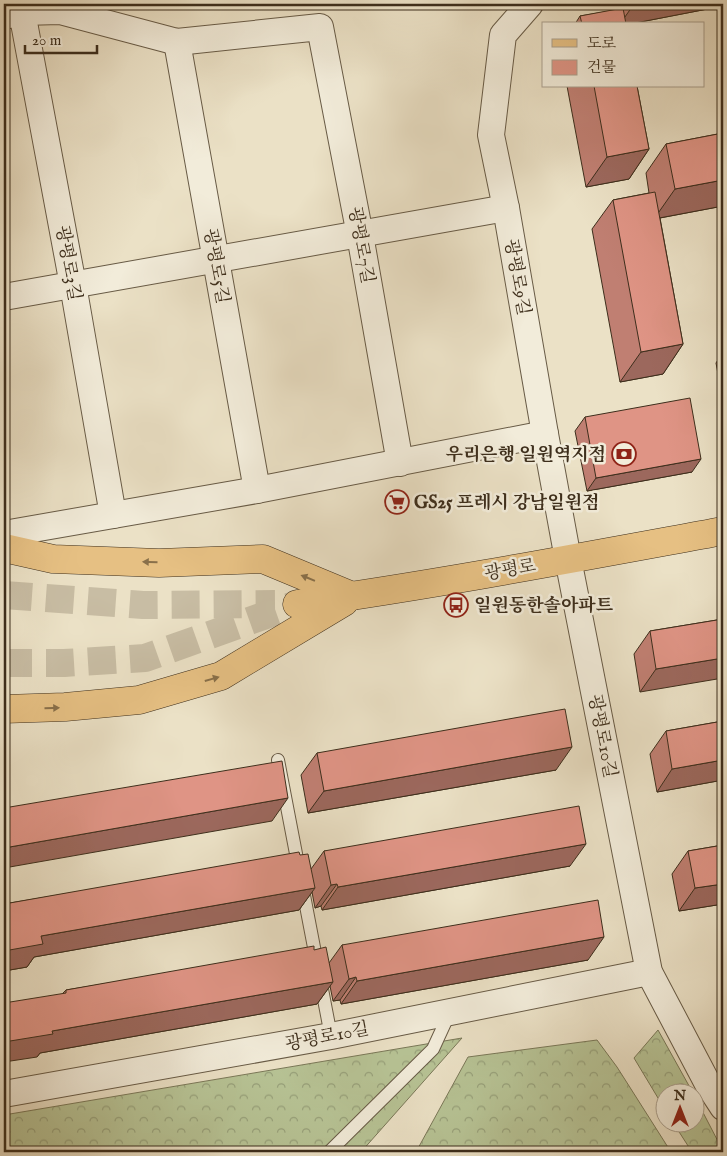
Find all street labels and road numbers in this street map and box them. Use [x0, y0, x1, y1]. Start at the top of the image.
street label: 광평로7길 [342, 205, 379, 286]
street label: 광평로3길 [50, 224, 85, 303]
street label: 광평로5길 [198, 227, 233, 306]
street label: 광평로9길 [498, 237, 535, 317]
street label: 광평로 [483, 555, 538, 586]
street label: 광평로10길 [582, 692, 621, 780]
street label: 광평로10길 [283, 1018, 371, 1057]

